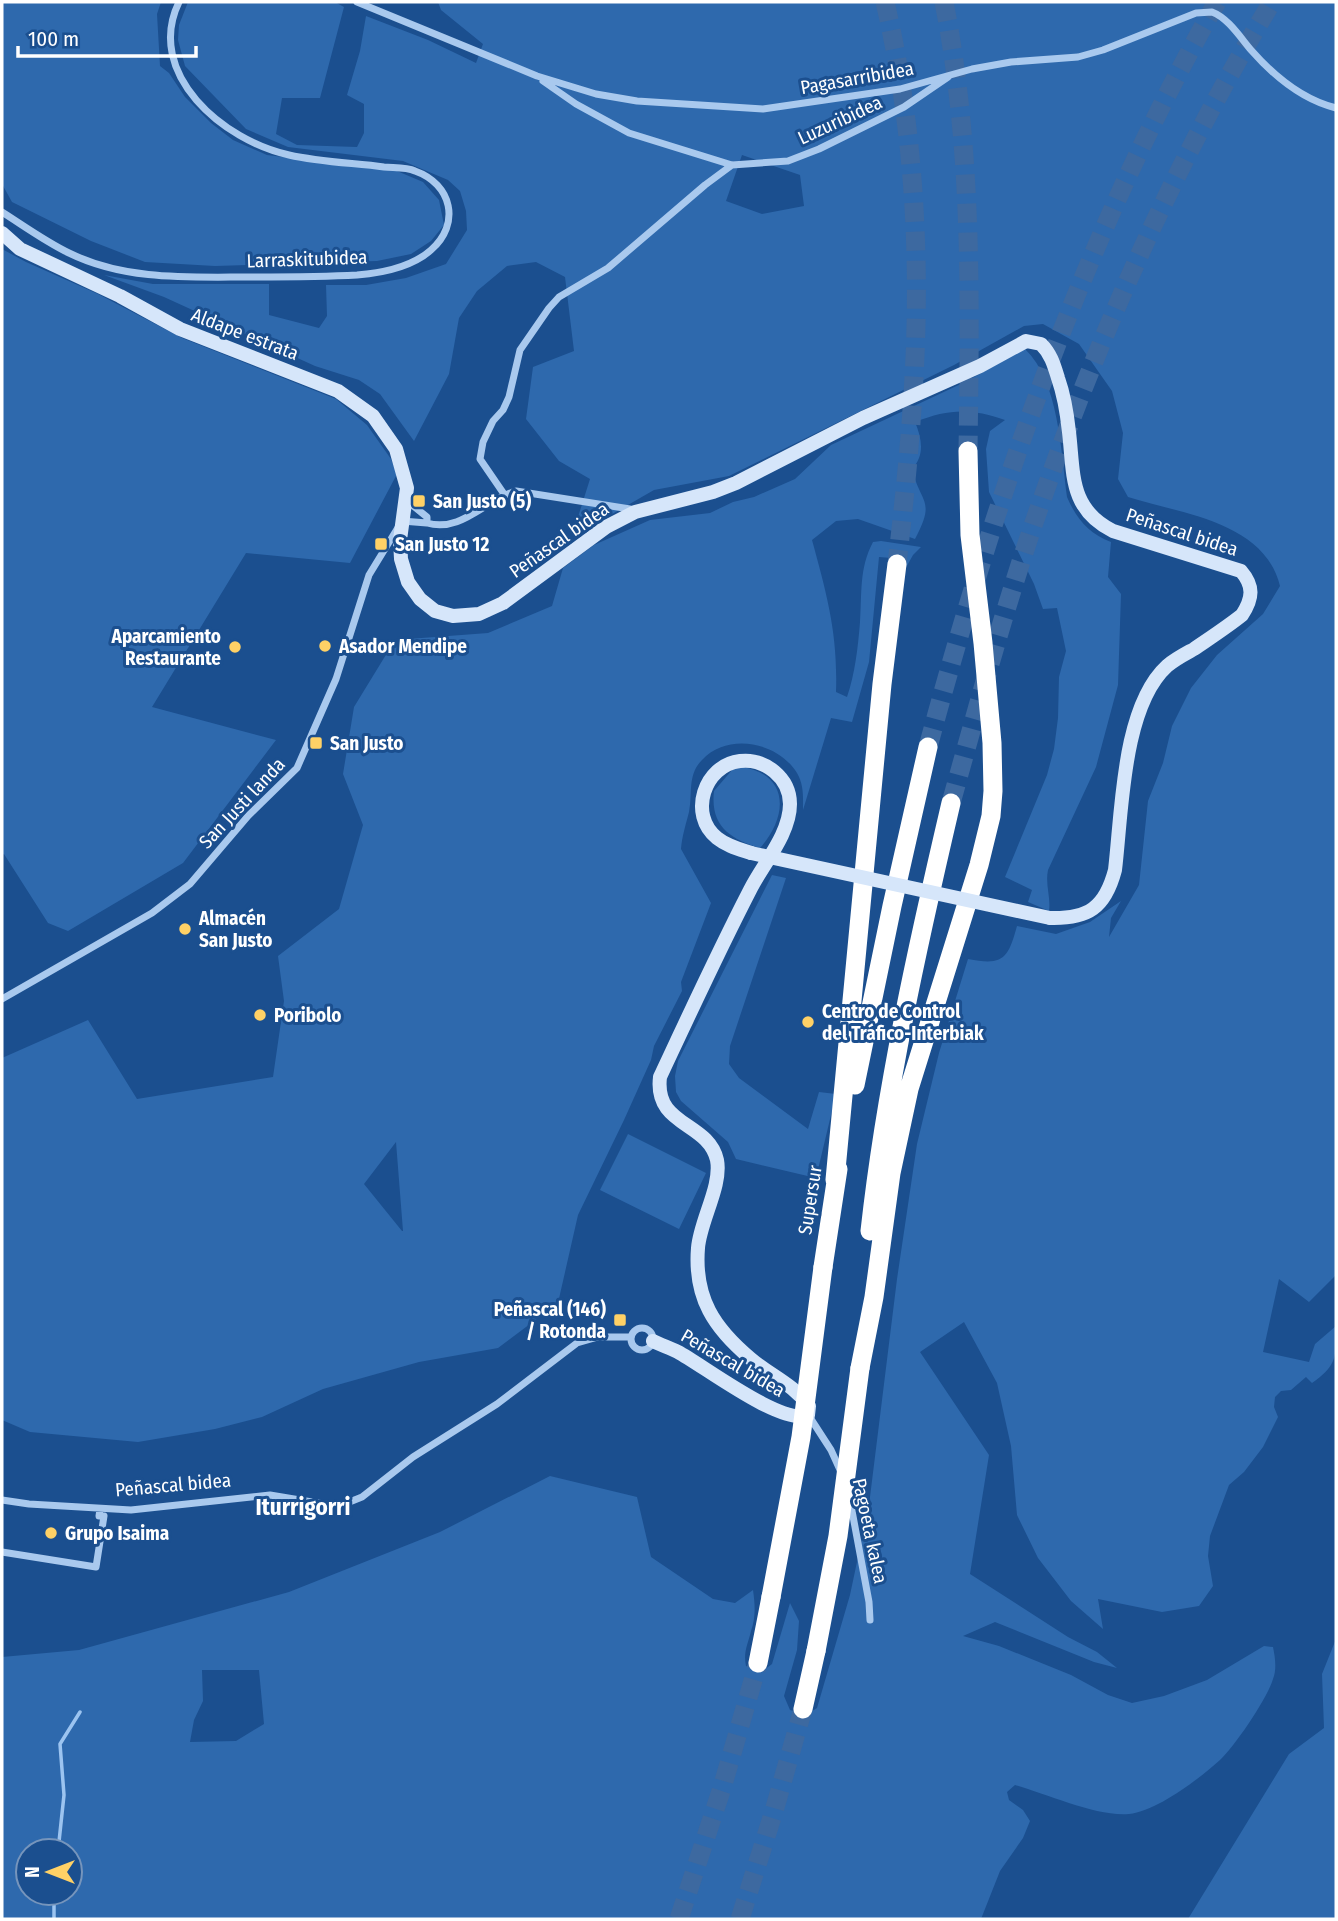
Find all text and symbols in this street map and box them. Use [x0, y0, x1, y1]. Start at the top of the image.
scale bar [18, 14, 196, 58]
text: 100 m [28, 26, 79, 52]
street label: Pagasarribidea [798, 57, 916, 99]
street label: Luzuribidea [794, 90, 886, 150]
street label: Larraskitubidea [246, 245, 368, 273]
street label: Aldape estrata [188, 303, 302, 365]
place label: San Justo (5) [433, 490, 531, 513]
marker: San Justo (5) [411, 493, 427, 509]
street label: Peñascal bidea [505, 497, 613, 583]
street label: Peñascal bidea [1123, 503, 1241, 561]
place label: San Justo 12 [395, 533, 489, 556]
marker: San Justo 12 [373, 536, 389, 552]
place label: Aparcamiento Restaurante [111, 625, 221, 670]
place label: Asador Mendipe [338, 635, 467, 658]
marker: Asador Mendipe [317, 638, 333, 654]
marker: Aparcamiento Restaurante [227, 639, 243, 655]
place label: San Justo [330, 732, 403, 755]
marker: San Justo [308, 735, 324, 751]
street label: San Justi landa [194, 753, 290, 853]
place label: Almacén San Justo [198, 907, 272, 952]
marker: Almacén San Justo [177, 921, 193, 937]
place label: Centro de Control del Tráfico-Interbiak [822, 1000, 984, 1045]
place label: Poribolo [274, 1004, 342, 1027]
marker: Poribolo [252, 1007, 268, 1023]
marker: Centro de Control del Tráfico-Interbiak [800, 1014, 816, 1030]
street label: Supersur [793, 1163, 827, 1236]
place label: Peñascal (146) / Rotonda [494, 1298, 606, 1343]
marker: Peñascal (146) / Rotonda [612, 1312, 628, 1328]
street label: Peñascal bidea [677, 1324, 789, 1402]
street label: Peñascal bidea [114, 1468, 232, 1502]
street label: Pagoeta kalea [848, 1476, 892, 1586]
district label: Iturrigorri [255, 1493, 351, 1521]
place label: Grupo Isaima [65, 1522, 169, 1545]
marker: Grupo Isaima [43, 1525, 59, 1541]
north arrow [14, 1837, 84, 1907]
text: N [21, 1866, 44, 1878]

